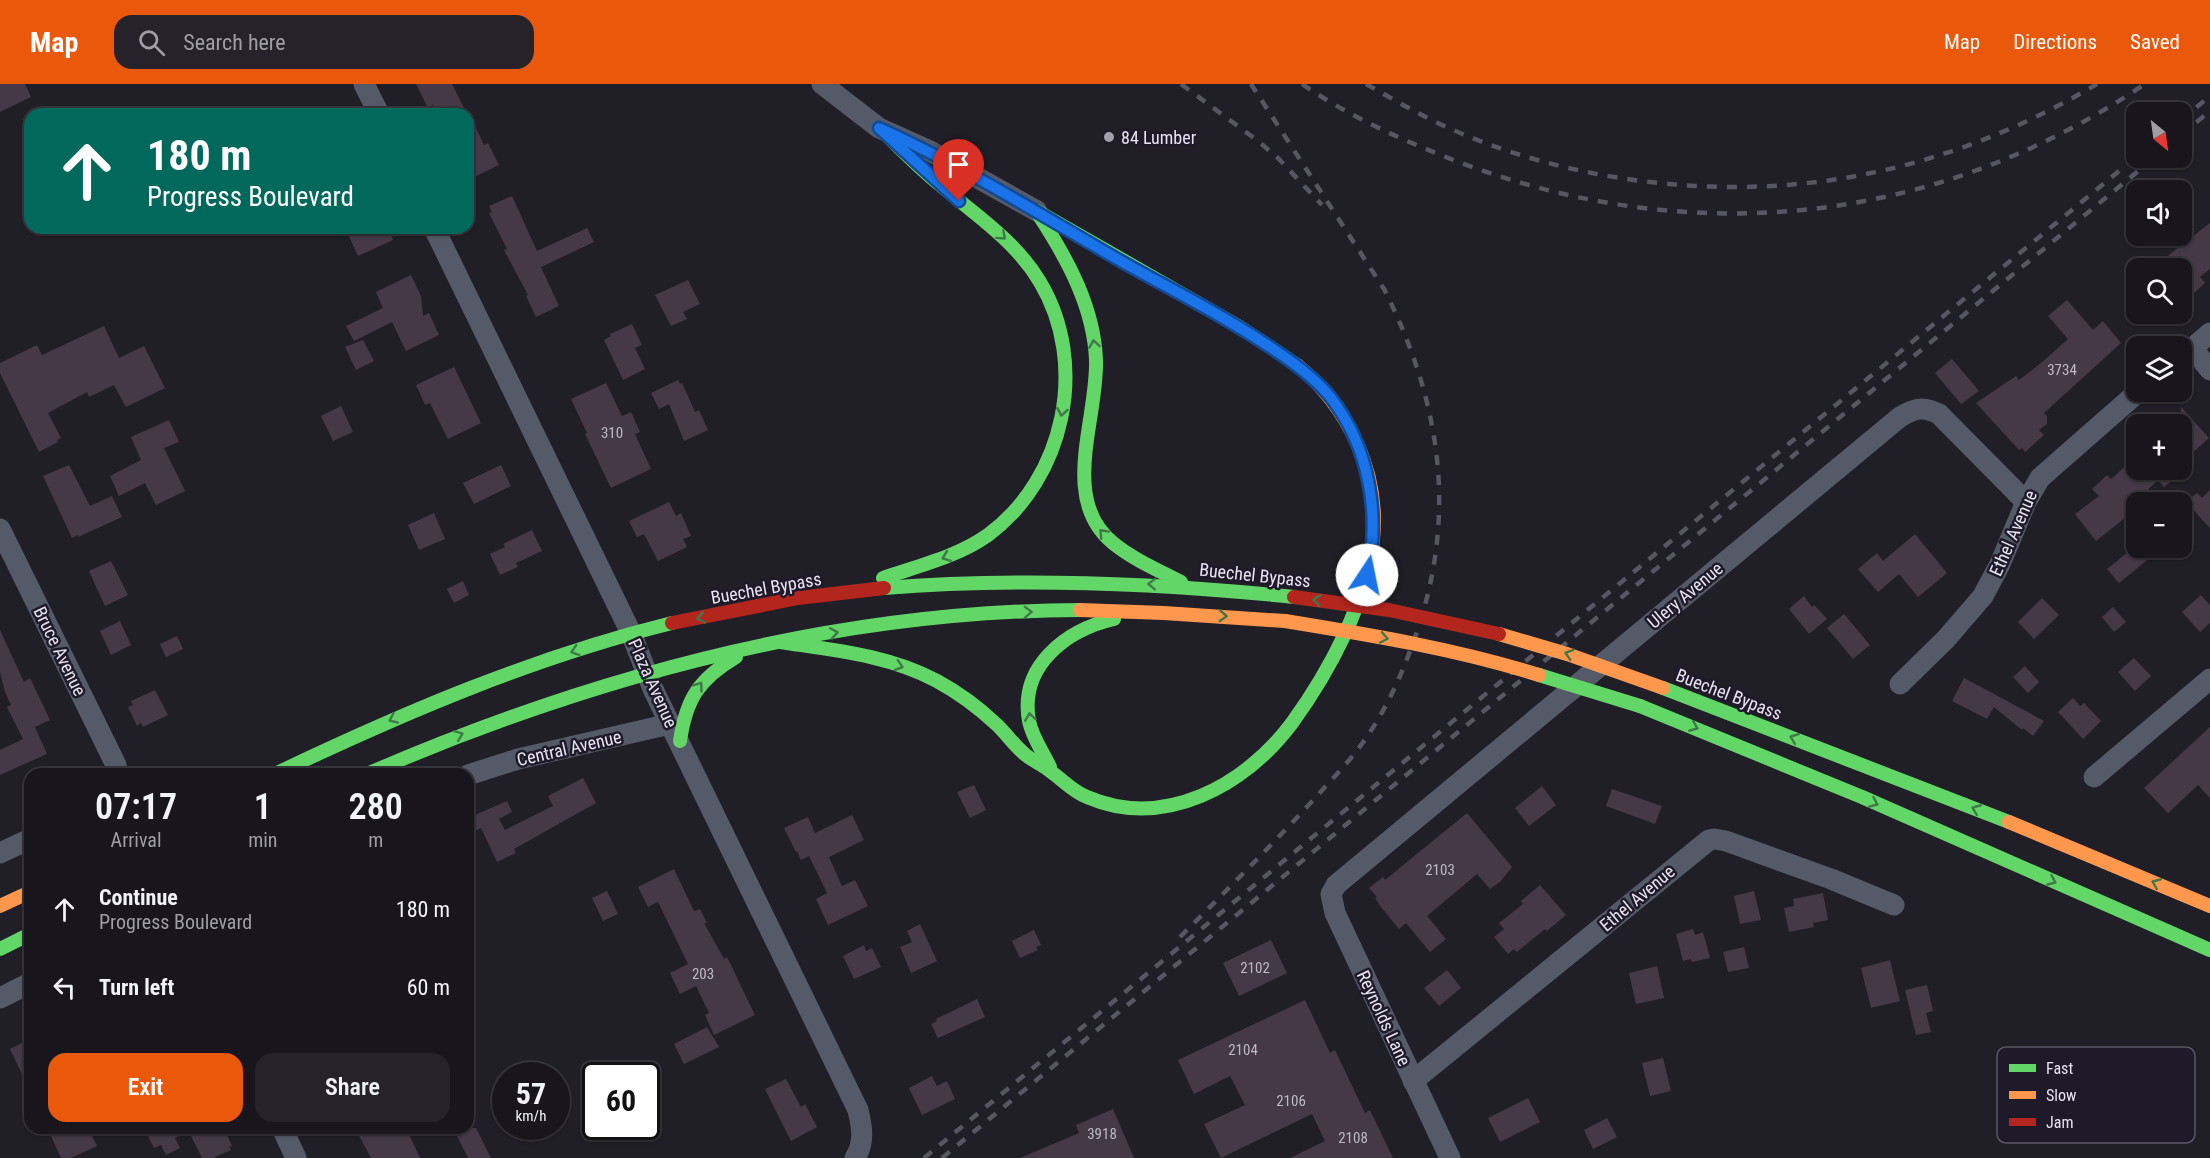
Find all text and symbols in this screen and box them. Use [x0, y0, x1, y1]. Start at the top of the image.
search box [114, 15, 534, 69]
text: Map [30, 26, 78, 59]
icon: search [135, 26, 168, 59]
text: Search here [183, 30, 286, 55]
text: Map [1944, 30, 1980, 54]
text: Directions [2013, 30, 2097, 54]
text: Saved [2130, 30, 2180, 54]
north arrow [2126, 102, 2192, 168]
map controls [2126, 102, 2192, 558]
place label: 84 Lumber [1121, 127, 1197, 148]
marker: 84 Lumber [1102, 130, 1116, 144]
text: 180 m [147, 131, 252, 180]
icon: ahead [48, 132, 126, 210]
pin [933, 139, 984, 201]
icon: arrive [942, 148, 975, 181]
button: sound [2126, 180, 2192, 246]
text: Progress Boulevard [147, 181, 354, 213]
one-way arrow [995, 229, 1006, 240]
button: search [2126, 258, 2192, 324]
button: layers [2126, 336, 2192, 402]
one-way arrow [1088, 339, 1100, 349]
house number: 3734 [2047, 361, 2077, 379]
one-way arrow [1057, 407, 1069, 417]
button: + [2126, 414, 2192, 480]
house number: 310 [601, 424, 623, 442]
street label: Ethel Avenue [1985, 487, 2041, 579]
button: − [2126, 492, 2192, 558]
one-way arrow [1100, 529, 1111, 540]
position arrow [1335, 543, 1399, 607]
one-way arrow [941, 549, 952, 562]
street label: Ulery Avenue [1643, 557, 1727, 633]
street label: Buechel Bypass [1198, 559, 1312, 591]
street label: Buechel Bypass [709, 568, 823, 608]
one-way arrow [1147, 578, 1156, 591]
one-way arrow [1312, 594, 1321, 606]
street label: Bruce Avenue [29, 603, 91, 699]
one-way arrow [1023, 606, 1032, 618]
one-way arrow [1218, 609, 1227, 622]
one-way arrow [696, 610, 706, 623]
one-way arrow [829, 627, 839, 640]
one-way arrow [1379, 631, 1389, 644]
street label: Plaza Avenue [624, 635, 682, 731]
one-way arrow [570, 644, 581, 656]
one-way arrow [1564, 649, 1575, 661]
one-way arrow [893, 658, 904, 671]
street label: Buechel Bypass [1673, 664, 1785, 724]
one-way arrow [691, 682, 702, 693]
one-way arrow [388, 712, 399, 724]
one-way arrow [1024, 712, 1036, 722]
one-way arrow [1688, 720, 1699, 732]
street label: Central Avenue [515, 726, 623, 770]
one-way arrow [453, 730, 464, 742]
one-way arrow [1789, 732, 1800, 745]
text: 07:17 [95, 786, 177, 828]
text: 1 [254, 786, 272, 828]
text: 280 [349, 786, 403, 828]
one-way arrow [1867, 795, 1878, 807]
one-way arrow [1971, 804, 1982, 816]
text: Arrival [111, 828, 162, 852]
text: min [248, 828, 277, 852]
text: m [368, 828, 383, 852]
house number: 2103 [1425, 861, 1455, 879]
street label: Ethel Avenue [1595, 861, 1679, 935]
one-way arrow [2046, 874, 2057, 886]
one-way arrow [2151, 878, 2162, 890]
text: Continue [99, 885, 178, 910]
icon: ahead [48, 893, 81, 926]
text: 180 m [396, 897, 450, 922]
text: Progress Boulevard [99, 910, 252, 934]
house number: 2102 [1240, 959, 1270, 977]
house number: 203 [692, 965, 714, 983]
street label: Reynolds Lane [1353, 967, 1415, 1069]
icon: left [48, 971, 81, 1004]
text: Turn left [99, 975, 174, 1000]
text: 60 m [407, 975, 450, 1000]
house number: 2104 [1228, 1041, 1258, 1059]
legend [1997, 1047, 2195, 1143]
button: Exit [48, 1053, 243, 1122]
button: Share [255, 1053, 450, 1122]
text: Fast [2046, 1059, 2073, 1078]
speed limit sign: 60 [582, 1062, 660, 1140]
text: 57 [516, 1076, 546, 1111]
text: Slow [2046, 1086, 2076, 1105]
house number: 2106 [1276, 1092, 1306, 1110]
text: km/h [516, 1107, 546, 1125]
text: Jam [2046, 1113, 2073, 1132]
house number: 3918 [1087, 1125, 1117, 1143]
house number: 2108 [1338, 1129, 1368, 1147]

